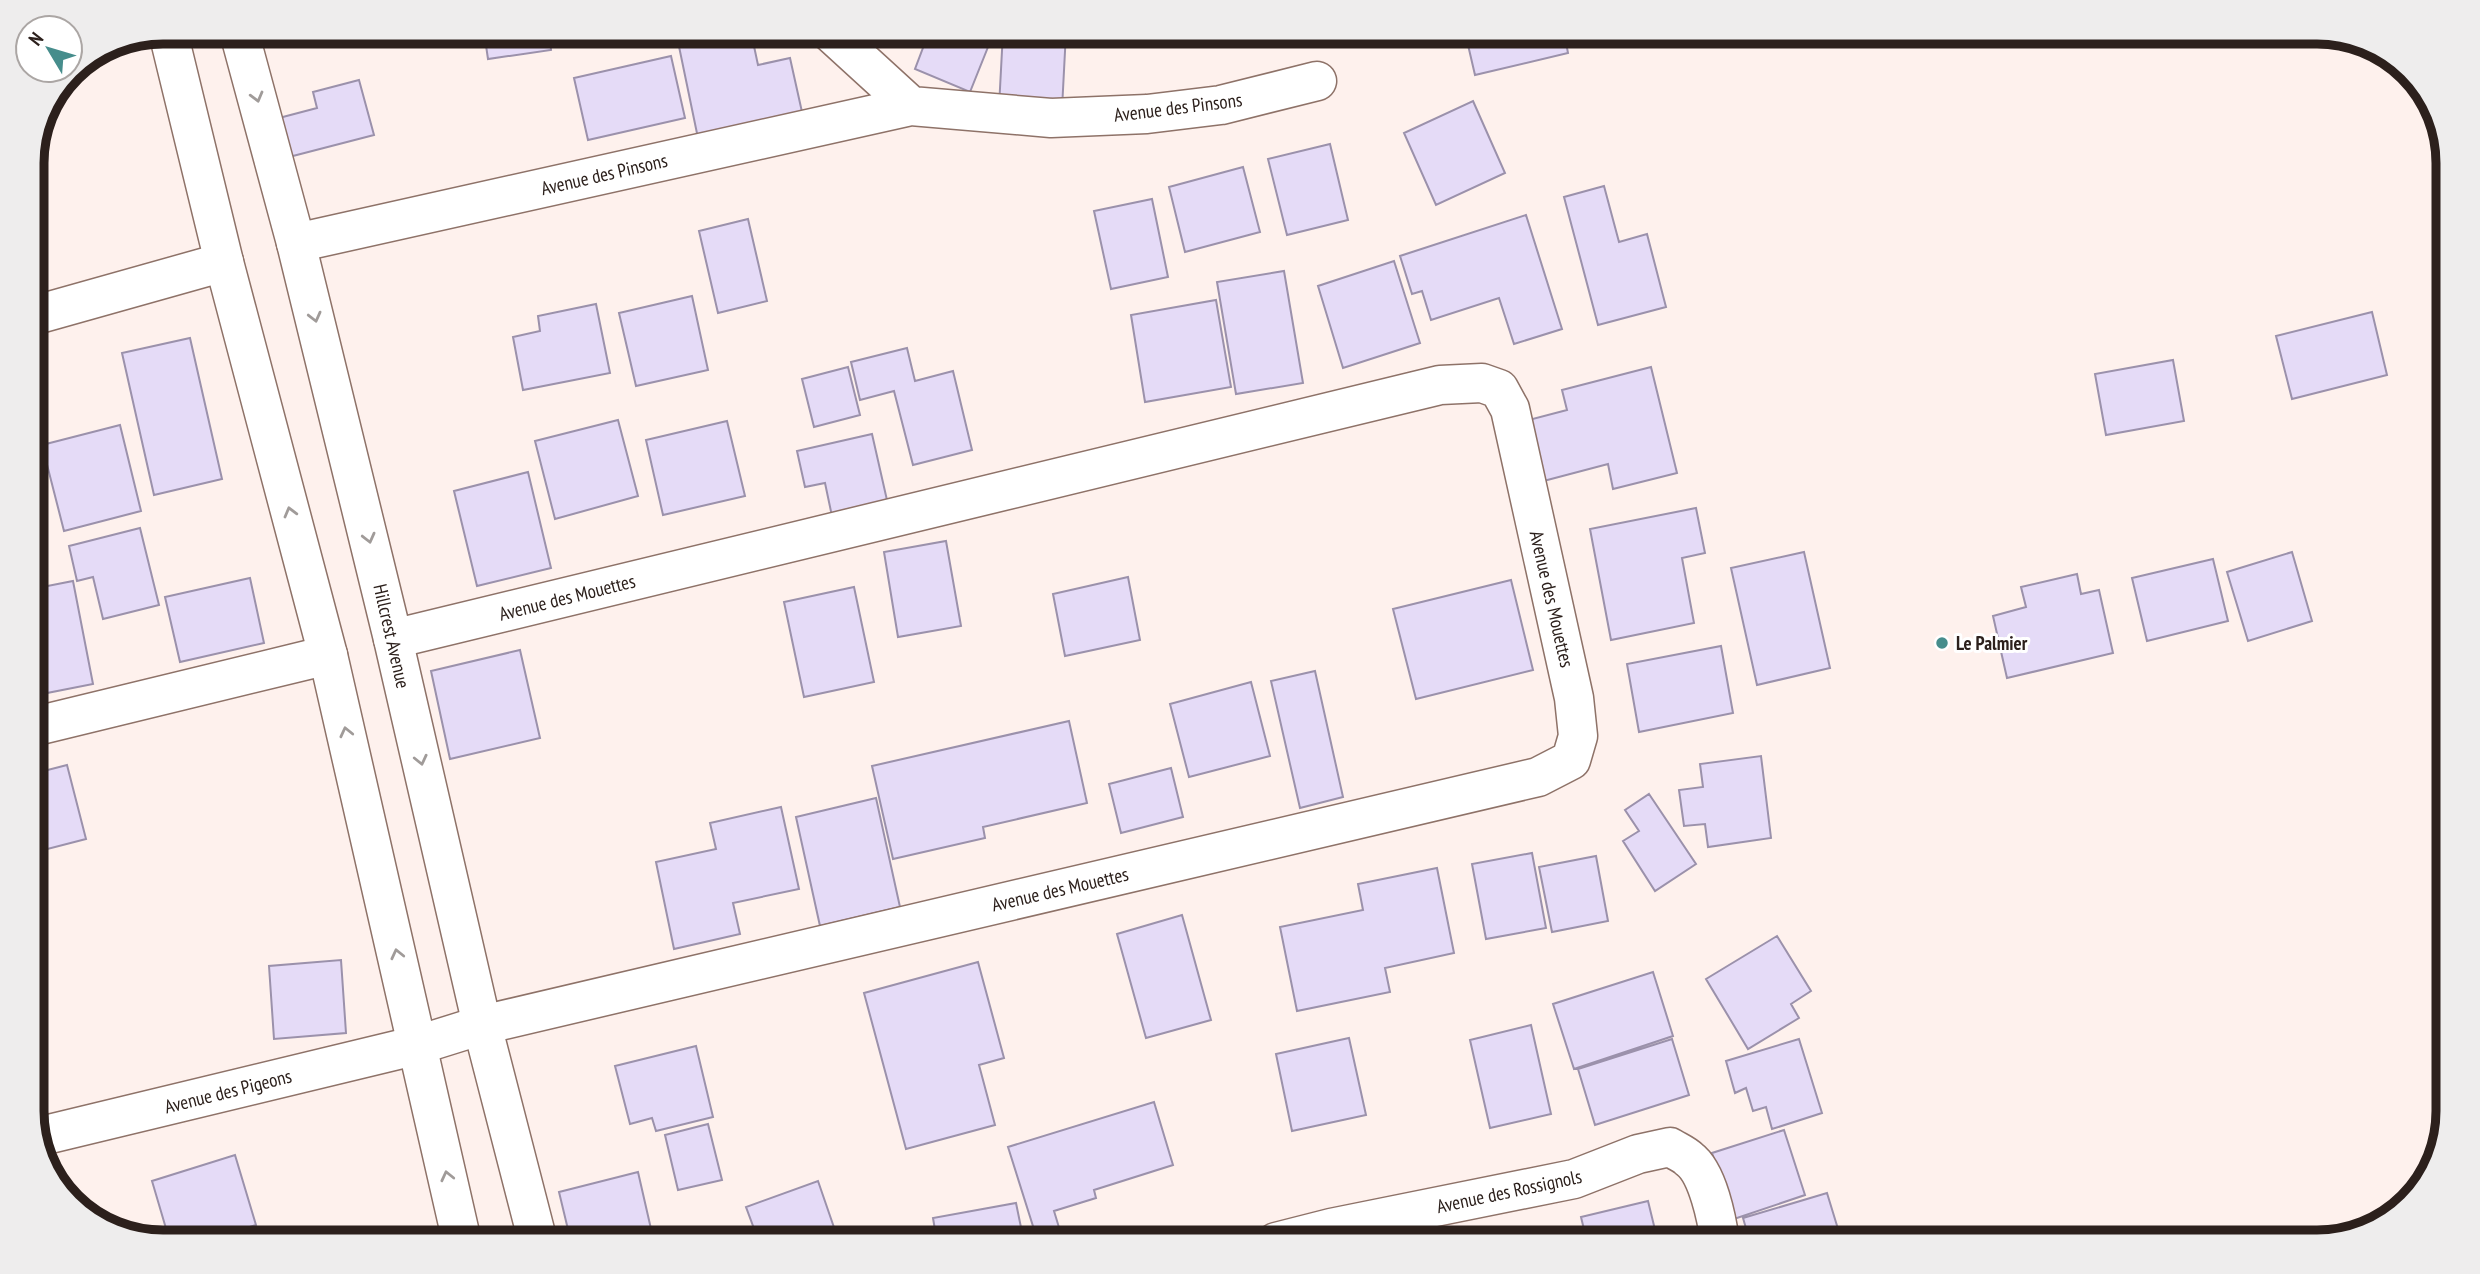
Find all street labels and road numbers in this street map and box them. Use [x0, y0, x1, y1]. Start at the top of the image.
street label: Avenue des Pinsons [1113, 87, 1243, 127]
street label: Avenue des Pinsons [538, 148, 670, 200]
street label: Avenue des Mouettes [1525, 528, 1579, 670]
street label: Avenue des Mouettes [496, 568, 638, 626]
street label: Hillcrest Avenue [368, 582, 416, 691]
street label: Avenue des Mouettes [989, 862, 1131, 916]
street label: Avenue des Pigeons [162, 1064, 294, 1118]
street label: Avenue des Rossignols [1434, 1164, 1584, 1218]

